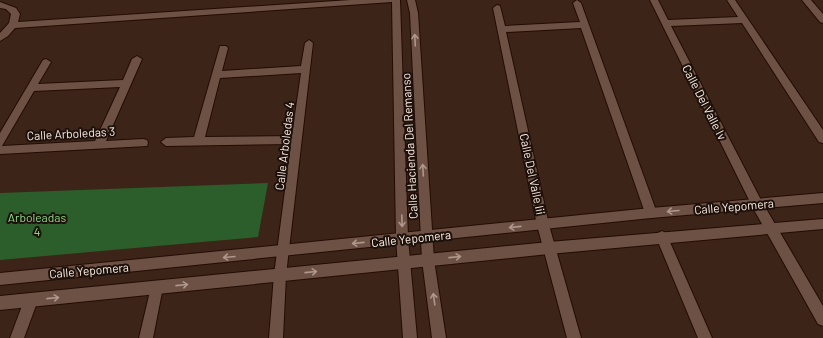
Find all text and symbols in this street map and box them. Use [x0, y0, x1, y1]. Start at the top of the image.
one-way arrow [412, 34, 419, 47]
street label: Calle Del Valle Iv [680, 62, 730, 142]
street label: Calle Hacienda Del Remanso [398, 73, 420, 219]
street label: Calle Arboledas 4 [272, 101, 296, 191]
street label: Calle Arboledas 3 [26, 124, 116, 142]
street label: Calle Del Valle Iii [518, 132, 548, 216]
one-way arrow [420, 164, 427, 177]
street label: Calle Yepomera [694, 196, 774, 216]
one-way arrow [667, 208, 680, 215]
park label: Arboleadas 4 [8, 210, 66, 238]
one-way arrow [398, 214, 405, 227]
one-way arrow [509, 224, 522, 231]
street label: Calle Yepomera [371, 227, 451, 249]
one-way arrow [352, 240, 365, 247]
one-way arrow [223, 253, 236, 261]
one-way arrow [448, 254, 461, 261]
street label: Calle Yepomera [49, 260, 129, 280]
one-way arrow [304, 268, 317, 276]
one-way arrow [175, 281, 188, 289]
one-way arrow [430, 293, 438, 306]
one-way arrow [46, 294, 59, 302]

